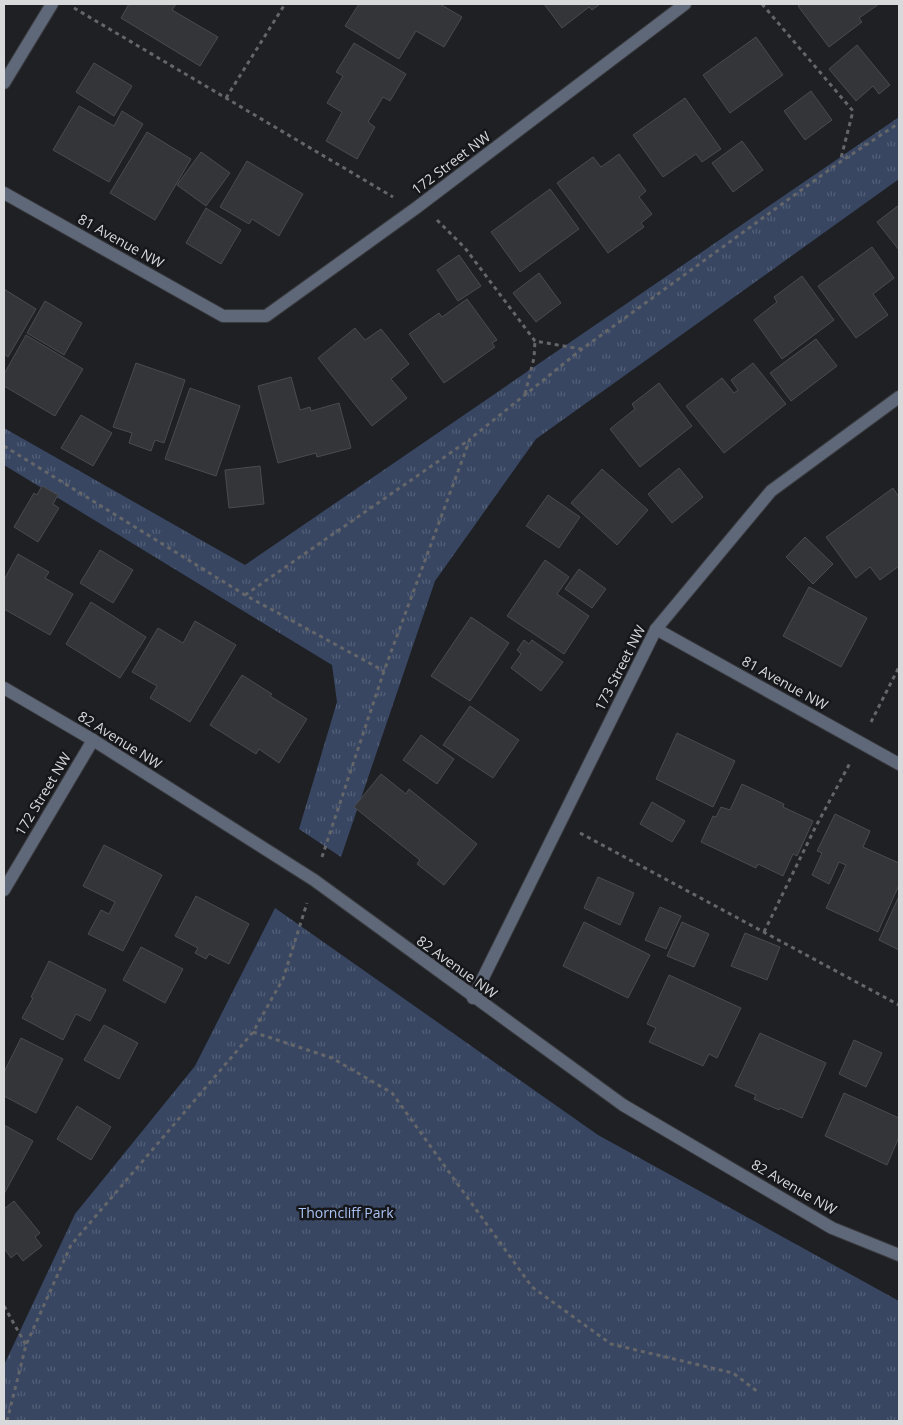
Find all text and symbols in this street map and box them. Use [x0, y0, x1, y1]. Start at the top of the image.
street label: 172 Street NW [408, 127, 494, 198]
street label: 81 Avenue NW [75, 209, 168, 272]
street label: 173 Street NW [590, 622, 649, 714]
street label: 81 Avenue NW [739, 651, 832, 714]
street label: 82 Avenue NW [75, 706, 166, 773]
street label: 172 Street NW [10, 749, 75, 839]
street label: 82 Avenue NW [413, 931, 502, 1002]
street label: 82 Avenue NW [748, 1154, 840, 1219]
park label: Thorncliff Park [298, 1203, 394, 1222]

